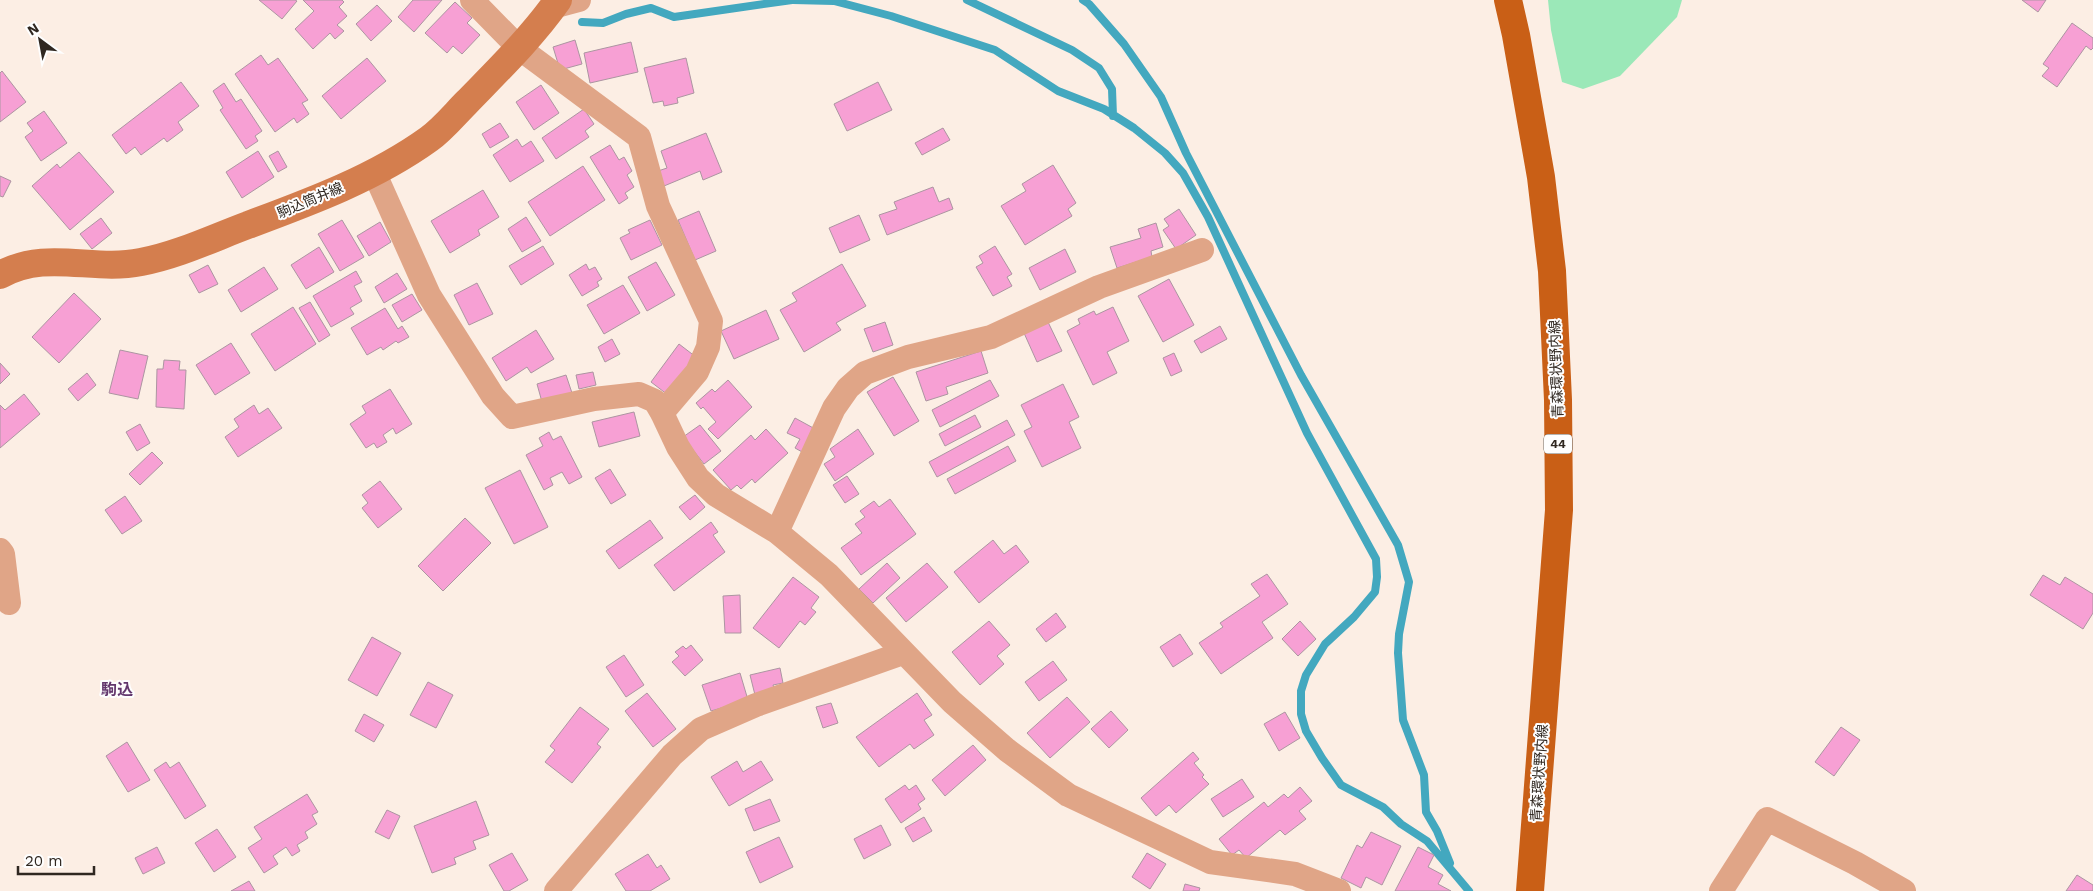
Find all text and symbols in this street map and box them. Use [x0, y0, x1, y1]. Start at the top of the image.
north arrow [15, 15, 65, 65]
text: N [24, 19, 42, 39]
street label: 駒込筒井線 [275, 179, 345, 221]
street label: 青森環状野内線 [1546, 320, 1566, 418]
road number: 44 [1544, 434, 1572, 454]
district label: 駒込 [101, 680, 133, 699]
street label: 青森環状野内線 [1528, 724, 1550, 822]
scale bar [18, 844, 94, 876]
text: 20 m [25, 852, 63, 870]

